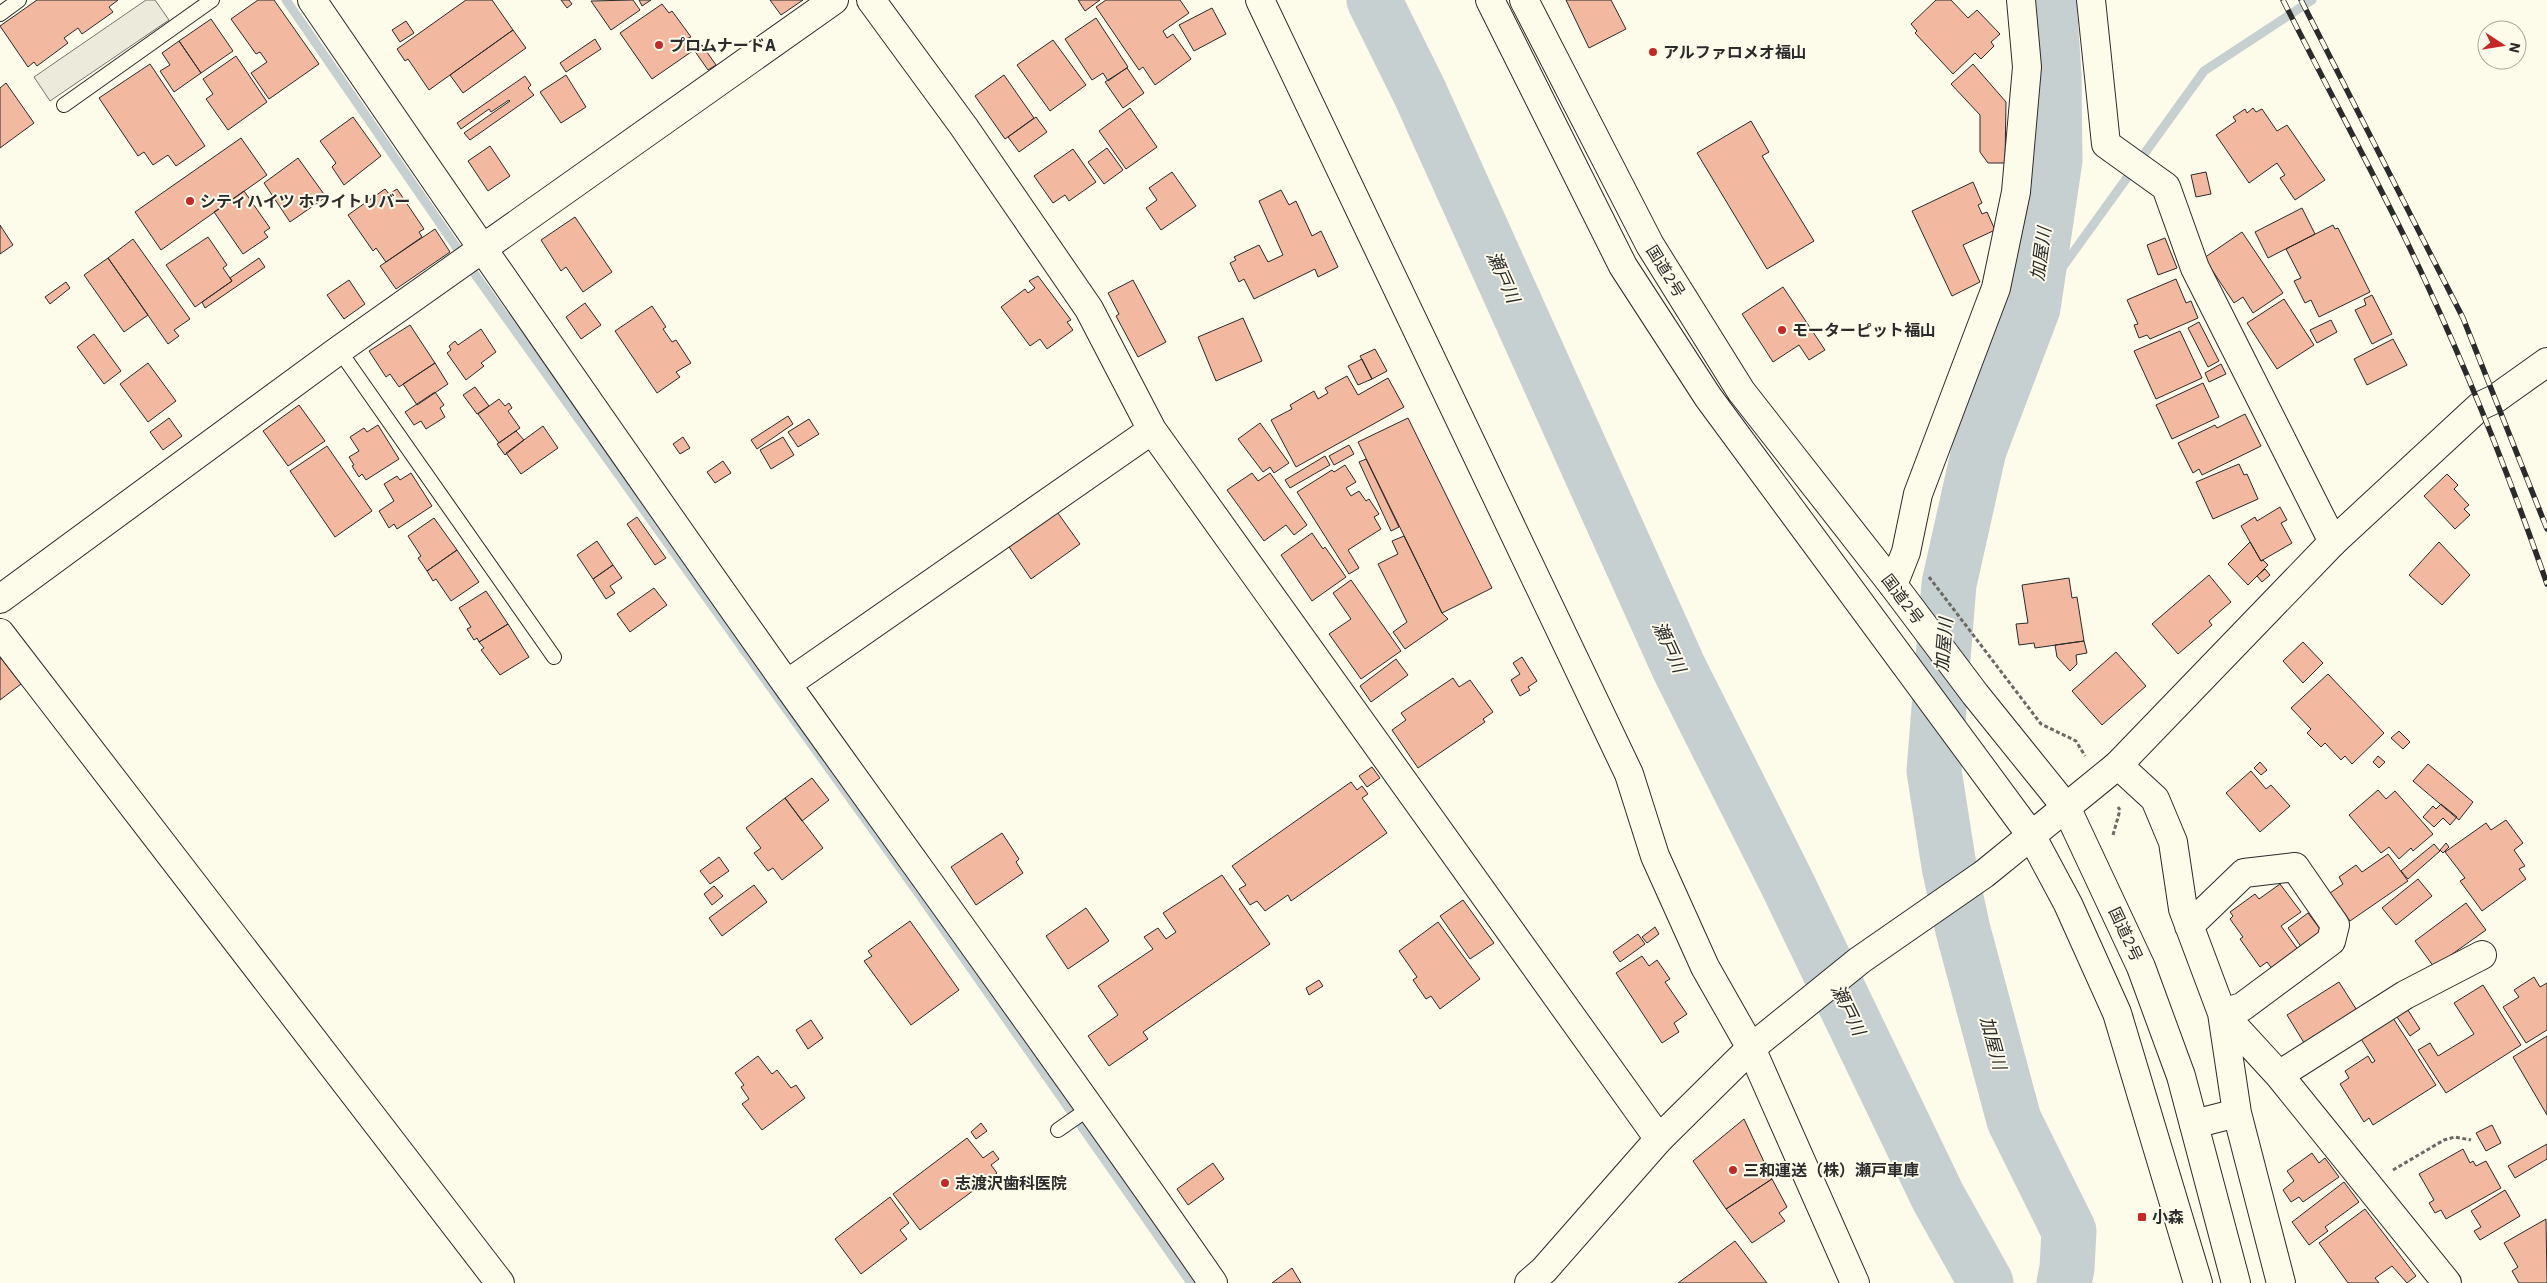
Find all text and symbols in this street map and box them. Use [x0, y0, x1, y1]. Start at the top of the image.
north arrow [2477, 20, 2527, 70]
place label: プロムナードA [669, 35, 776, 55]
marker: プロムナードA [653, 39, 665, 51]
text: N [2505, 41, 2525, 55]
place label: アルファロメオ福山 [1663, 42, 1807, 62]
marker: アルファロメオ福山 [1647, 46, 1659, 58]
place label: シティハイツ ホワイトリバー [200, 191, 411, 211]
marker: シティハイツ ホワイトリバー [184, 195, 196, 207]
water label: 加屋川 [2025, 224, 2056, 282]
street label: 国道2号 [1642, 241, 1690, 301]
water label: 瀬戸川 [1482, 247, 1526, 308]
place label: モーターピット福山 [1792, 320, 1936, 340]
marker: モーターピット福山 [1776, 324, 1788, 336]
street label: 国道2号 [1878, 570, 1928, 628]
water label: 加屋川 [1930, 615, 1957, 673]
water label: 瀬戸川 [1648, 617, 1692, 678]
street label: 国道2号 [2105, 904, 2147, 964]
water label: 瀬戸川 [1826, 980, 1871, 1041]
water label: 加屋川 [1975, 1014, 2012, 1074]
place label: 三和運送（株）瀬戸車庫 [1743, 1160, 1919, 1180]
marker: 三和運送（株）瀬戸車庫 [1727, 1164, 1739, 1176]
place label: 志渡沢歯科医院 [955, 1173, 1067, 1193]
marker: 志渡沢歯科医院 [939, 1177, 951, 1189]
place label: 小森 [2152, 1207, 2184, 1227]
marker: 小森 [2136, 1211, 2148, 1223]

